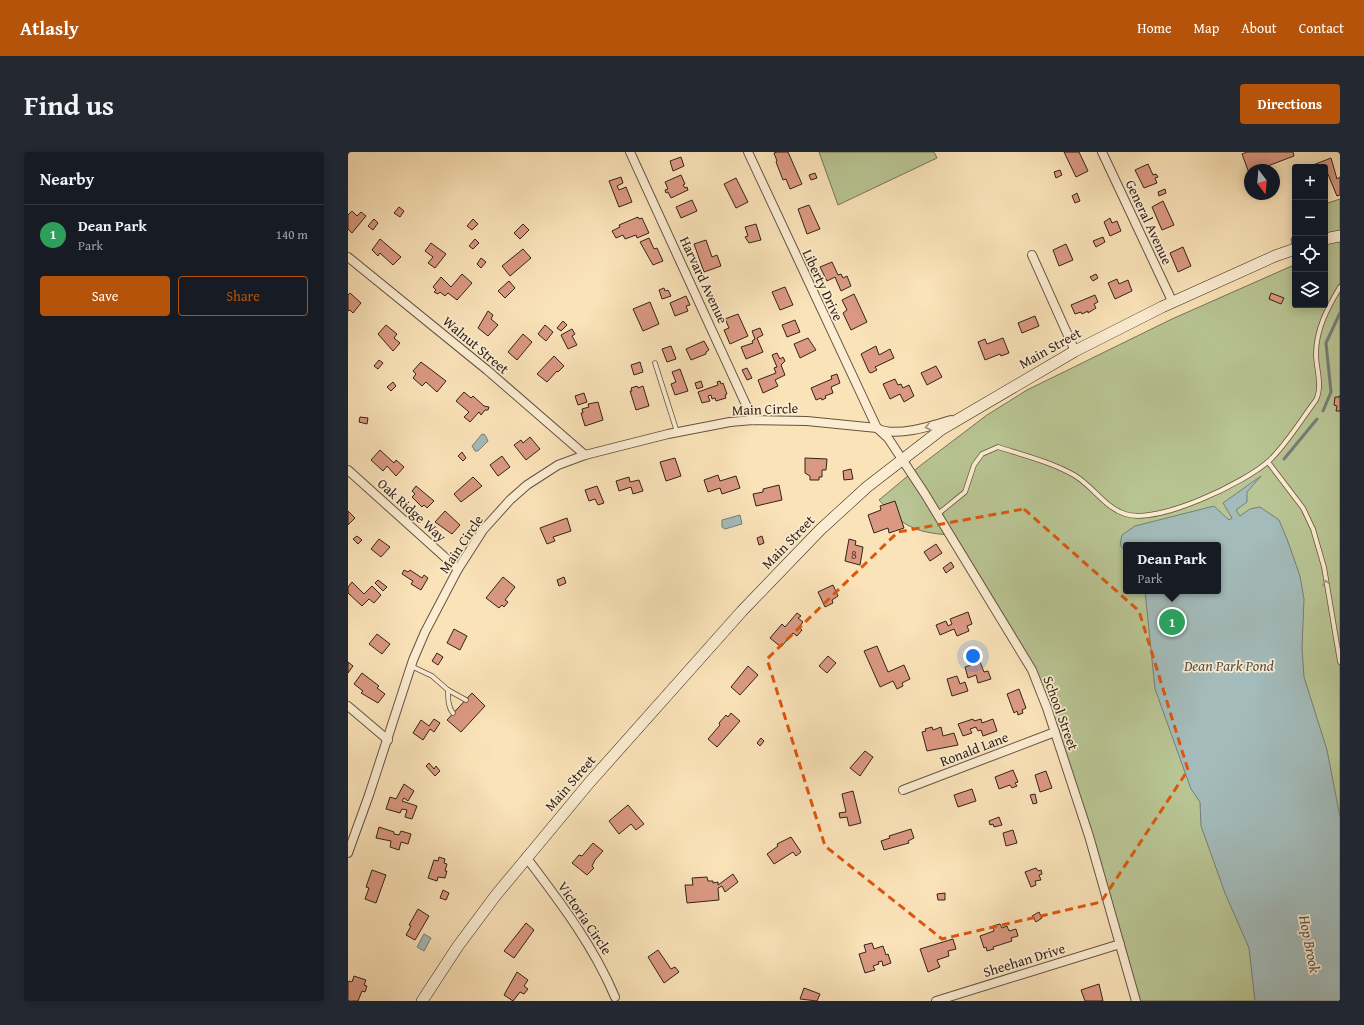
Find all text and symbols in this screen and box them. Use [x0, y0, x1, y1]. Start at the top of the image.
text: Atlasly [20, 14, 79, 42]
text: Home [1137, 18, 1172, 38]
text: Map [1194, 18, 1219, 38]
text: About [1241, 18, 1277, 38]
text: Contact [1299, 18, 1344, 38]
text: Find us [24, 84, 114, 125]
button: Directions [1240, 84, 1340, 124]
north arrow [1244, 164, 1280, 200]
map controls [1292, 164, 1328, 308]
button: + [1292, 164, 1328, 200]
text: Nearby [40, 166, 94, 191]
street label: General Avenue [1121, 176, 1178, 268]
button: − [1292, 200, 1328, 236]
text: Dean Park [78, 215, 147, 236]
text: 1 [50, 225, 56, 244]
text: 140 m [276, 225, 308, 244]
street label: Harvard Avenue [675, 233, 733, 327]
text: Park [78, 236, 103, 255]
button: locate [1292, 236, 1328, 272]
street label: Liberty Drive [798, 246, 848, 324]
button: layers [1292, 272, 1328, 308]
button: Save [40, 276, 170, 316]
button: Share [178, 276, 308, 316]
street label: Walnut Street [439, 311, 513, 379]
street label: Main Street [1015, 323, 1085, 373]
street label: Main Circle [731, 398, 799, 420]
one-way arrow [925, 422, 931, 430]
street label: Oak Ridge Way [373, 474, 451, 546]
street label: Main Circle [434, 510, 488, 577]
street label: Main Street [757, 510, 819, 574]
popup [1123, 542, 1221, 594]
house number: 8 [851, 546, 857, 563]
text: Dean Park [1138, 548, 1206, 569]
text: Park [1138, 569, 1163, 588]
one-way arrow [1322, 580, 1331, 586]
pin: 1 [1159, 607, 1185, 637]
your location [963, 646, 983, 666]
water label: Dean Park Pond [1183, 655, 1274, 676]
street label: School Street [1038, 673, 1084, 753]
street label: Ronald Lane [937, 727, 1012, 771]
street label: Main Street [540, 751, 600, 815]
street label: Victoria Circle [553, 877, 617, 959]
water label: Hop Brook [1294, 912, 1326, 975]
street label: Sheehan Drive [981, 938, 1068, 982]

